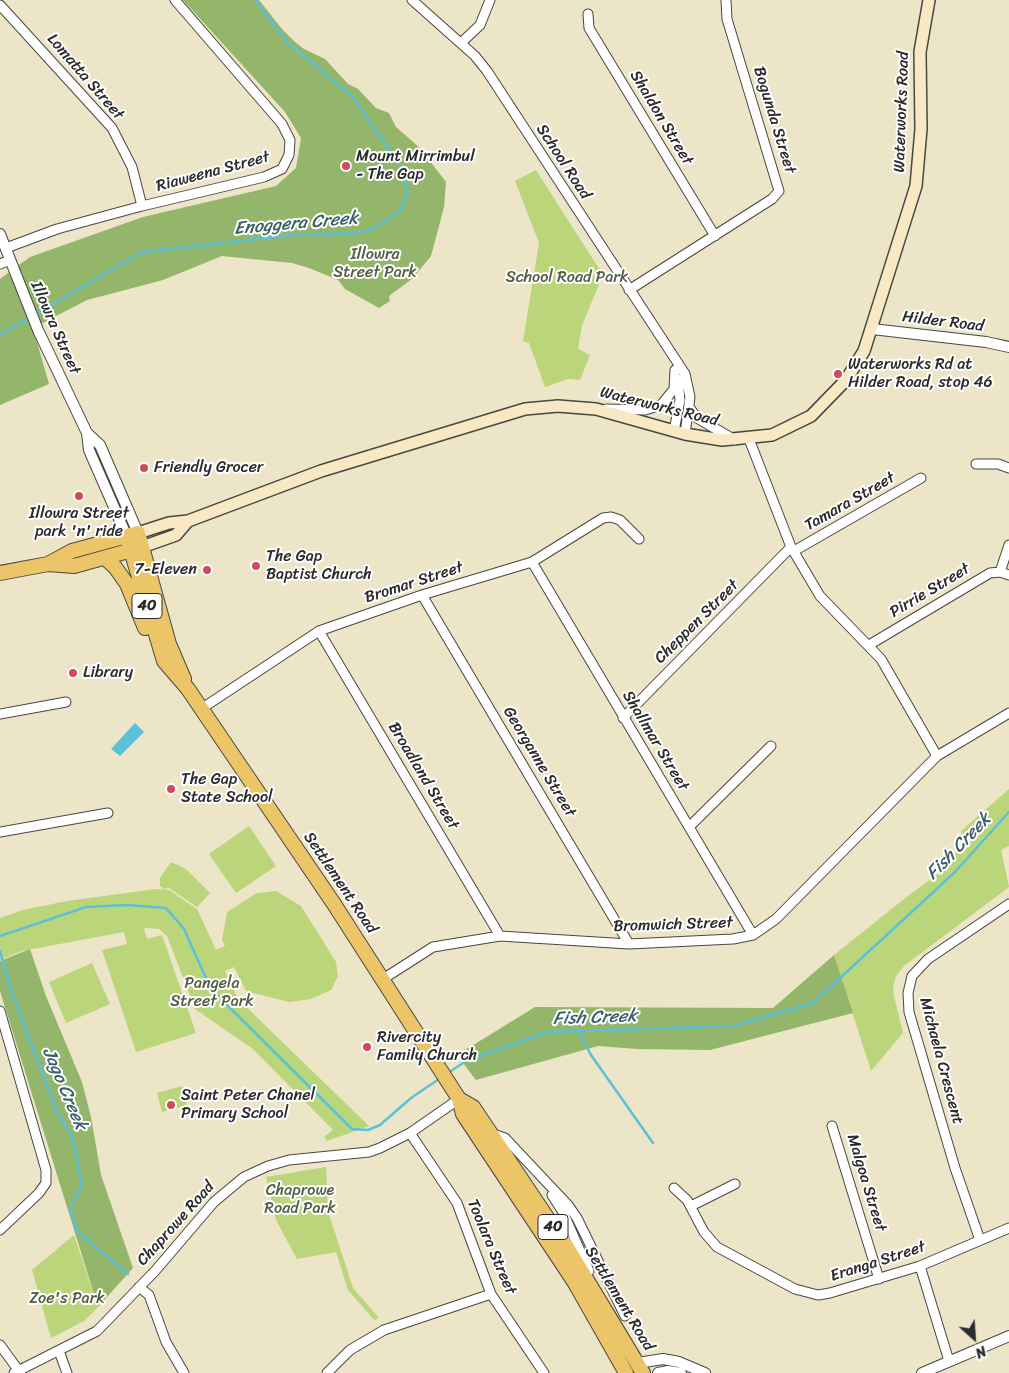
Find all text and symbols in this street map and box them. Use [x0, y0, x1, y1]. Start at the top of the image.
street label: Lomatta Street [42, 30, 128, 124]
street label: Waterworks Road [890, 51, 914, 173]
street label: Bogunda Street [749, 64, 799, 176]
street label: Shaldon Street [625, 67, 697, 169]
street label: School Road [532, 121, 594, 203]
place label: Mount Mirrimbul - The Gap [356, 147, 475, 185]
street label: Riaweena Street [154, 148, 272, 196]
marker: Mount Mirrimbul - The Gap [340, 160, 352, 172]
water label: Enoggera Creek [233, 208, 359, 240]
park label: Illowra Street Park [333, 245, 417, 283]
park label: School Road Park [506, 268, 628, 288]
street label: Illowra Street [26, 278, 84, 378]
street label: Hilder Road [901, 307, 985, 337]
place label: Waterworks Rd at Hilder Road, stop 46 [848, 355, 993, 393]
marker: Waterworks Rd at Hilder Road, stop 46 [832, 368, 844, 380]
street label: Waterworks Road [598, 383, 720, 431]
place label: Friendly Grocer [154, 458, 263, 478]
marker: Friendly Grocer [138, 462, 150, 474]
street label: Tamara Street [801, 468, 899, 536]
marker: Illowra Street park 'n' ride [73, 490, 85, 502]
place label: Illowra Street park 'n' ride [29, 504, 129, 542]
place label: The Gap Baptist Church [266, 547, 372, 585]
street label: Bromar Street [362, 558, 466, 608]
place label: 7-Eleven [134, 560, 197, 580]
marker: The Gap Baptist Church [250, 560, 262, 572]
street label: Pirrie Street [886, 560, 974, 622]
marker: 7-Eleven [201, 564, 213, 576]
street label: Cheppen Street [651, 576, 743, 668]
road number: 40 [132, 594, 162, 618]
place label: Library [83, 663, 133, 683]
marker: Library [67, 667, 79, 679]
street label: Shallmar Street [618, 688, 692, 794]
street label: Georganne Street [499, 703, 579, 821]
street label: Broadland Street [383, 719, 463, 833]
place label: The Gap State School [181, 770, 273, 808]
marker: The Gap State School [165, 783, 177, 795]
water label: Fish Creek [922, 809, 996, 885]
street label: Settlement Road [299, 829, 381, 937]
street label: Bromwich Street [613, 913, 733, 937]
park label: Pangela Street Park [170, 974, 254, 1012]
street label: Michaela Crescent [915, 996, 967, 1126]
water label: Fish Creek [553, 1006, 637, 1030]
place label: Rivercity Family Church [377, 1028, 477, 1066]
marker: Rivercity Family Church [361, 1041, 373, 1053]
water label: Jago Creek [37, 1045, 91, 1133]
place label: Saint Peter Chanel Primary School [181, 1086, 315, 1124]
marker: Saint Peter Chanel Primary School [165, 1099, 177, 1111]
street label: Malgoa Street [842, 1132, 890, 1234]
street label: Chaprowe Road [133, 1178, 219, 1270]
park label: Chaprowe Road Park [264, 1181, 336, 1219]
street label: Toolara Street [462, 1197, 520, 1297]
road number: 40 [538, 1214, 568, 1240]
street label: Eranga Street [828, 1238, 928, 1286]
street label: Settlement Road [580, 1243, 658, 1355]
park label: Zoe's Park [29, 1289, 105, 1309]
north arrow [949, 1313, 999, 1363]
text: N [971, 1339, 991, 1365]

